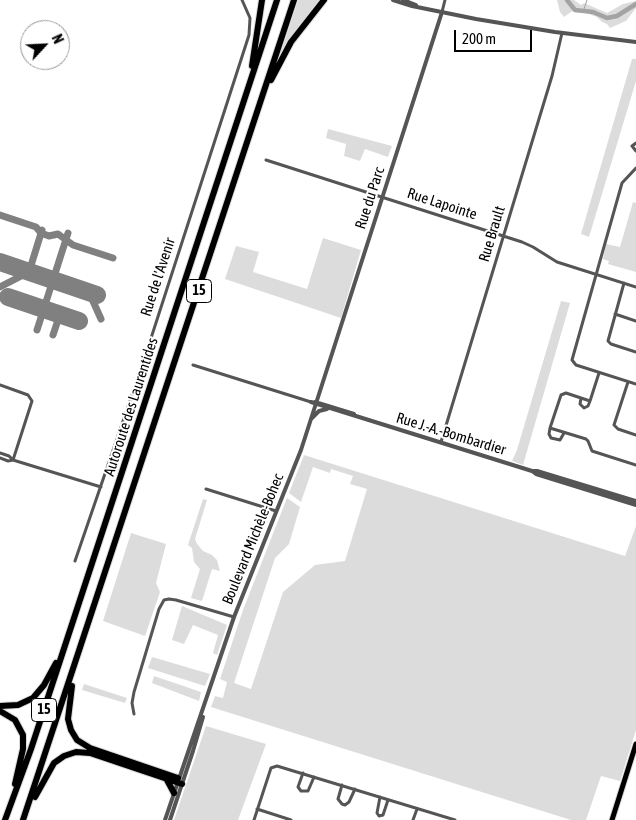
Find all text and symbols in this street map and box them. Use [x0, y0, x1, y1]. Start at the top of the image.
north arrow [20, 20, 70, 70]
scale bar [456, 20, 534, 52]
text: 200 m [462, 30, 496, 47]
text: N [49, 32, 67, 46]
street label: Rue du Parc [352, 165, 388, 231]
street label: Rue Lapointe [405, 184, 479, 224]
street label: Rue Brault [475, 204, 509, 264]
street label: Rue de l'Avenir [137, 236, 179, 318]
road number: 15 [186, 280, 212, 302]
street label: Autoroute des Laurentides [100, 336, 162, 478]
street label: Rue J.-A.-Bombardier [394, 409, 508, 459]
street label: Boulevard Michèle-Bohec [218, 471, 288, 607]
road number: 15 [32, 698, 56, 722]

